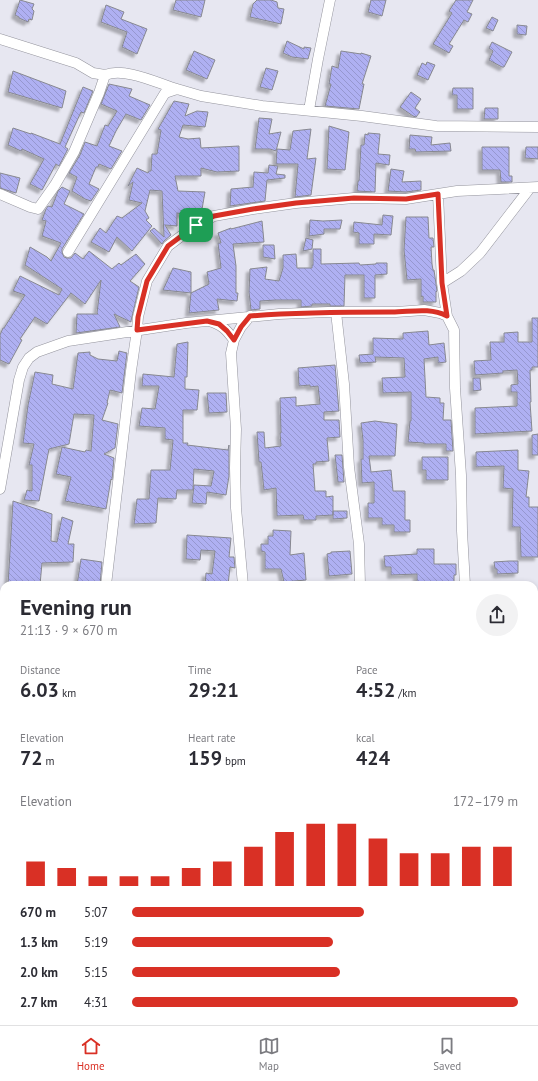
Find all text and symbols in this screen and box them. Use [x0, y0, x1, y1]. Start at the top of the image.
pin [179, 208, 213, 242]
icon: arrive [185, 214, 207, 236]
text: Evening run [20, 593, 132, 621]
button: share [476, 594, 518, 636]
text: 21:13 · 9 × 670 m [20, 622, 117, 639]
text: Distance [20, 663, 60, 677]
text: Time [188, 663, 212, 677]
text: Pace [356, 663, 378, 677]
text: 6.03 [20, 677, 59, 703]
text: 29:21 [188, 677, 239, 703]
text: 4:52 [356, 677, 395, 703]
text: km [59, 686, 76, 700]
text: /km [395, 686, 416, 700]
text: Elevation [20, 731, 64, 745]
text: Heart rate [188, 731, 236, 745]
text: kcal [356, 731, 375, 745]
text: 72 [20, 745, 43, 771]
text: 159 [188, 745, 222, 771]
text: 424 [356, 745, 390, 771]
text: m [43, 754, 55, 768]
text: bpm [222, 754, 246, 768]
text: Elevation [20, 793, 72, 810]
text: 172–179 m [453, 793, 518, 810]
text: 670 m [20, 904, 56, 921]
text: 5:07 [84, 904, 108, 921]
text: 1.3 km [20, 934, 58, 951]
text: 5:19 [84, 934, 108, 951]
text: 2.0 km [20, 964, 58, 981]
text: 5:15 [84, 964, 108, 981]
text: 2.7 km [20, 994, 57, 1011]
text: 4:31 [84, 994, 108, 1011]
tab: Home [77, 1035, 105, 1073]
tab: Map [258, 1035, 280, 1073]
tab: Saved [433, 1035, 461, 1073]

